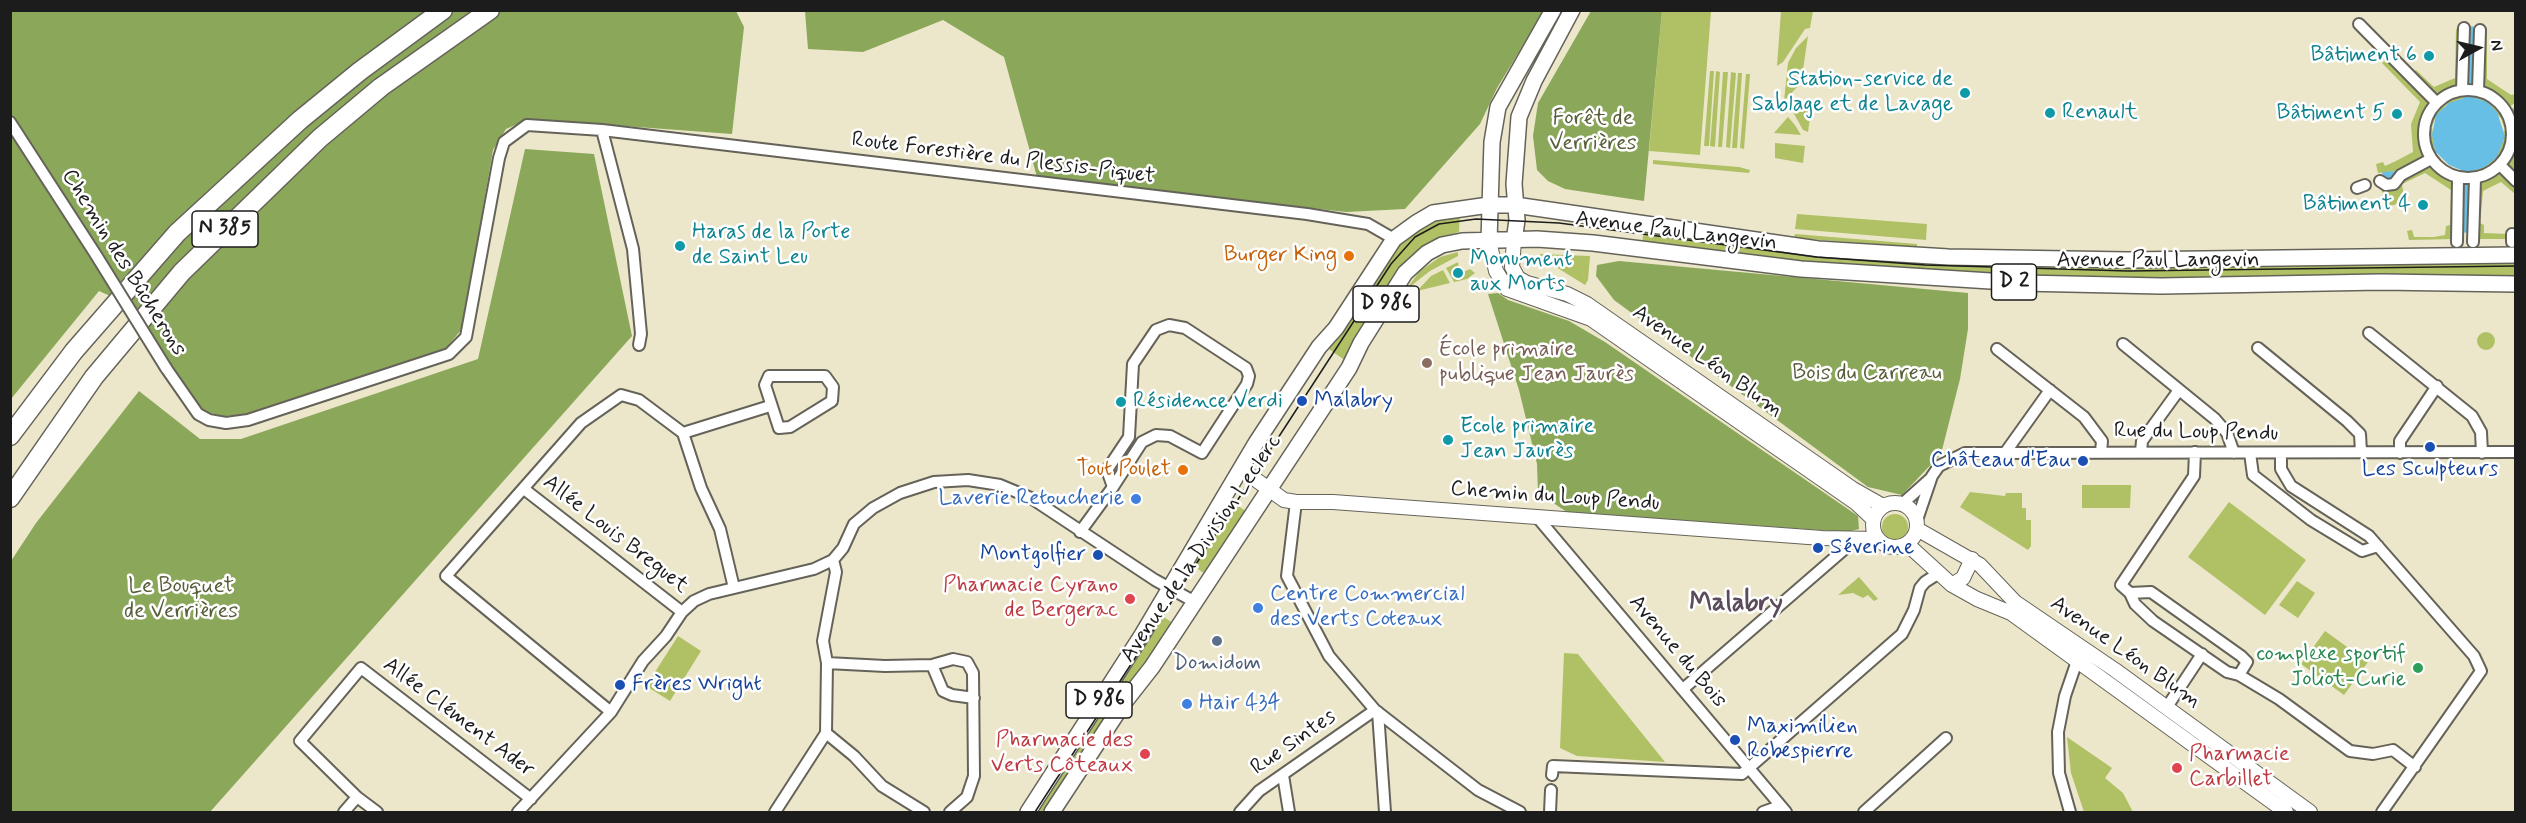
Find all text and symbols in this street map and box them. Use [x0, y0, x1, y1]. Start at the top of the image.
north arrow [2448, 18, 2508, 78]
text: N [2485, 39, 2507, 52]
place label: Bâtiment 6 [2310, 43, 2417, 69]
marker: Bâtiment 6 [2422, 49, 2436, 63]
place label: Station-service de Sablage et de Lavage [1752, 67, 1953, 118]
marker: Station-service de Sablage et de Lavage [1958, 86, 1972, 100]
place label: Renault [2062, 100, 2138, 126]
place label: Bâtiment 5 [2276, 101, 2385, 127]
park label: Forêt de Verrières [1549, 106, 1637, 158]
marker: Renault [2043, 106, 2057, 120]
marker: Bâtiment 5 [2390, 107, 2404, 121]
street label: Route Forestière du Plessis-Piquet [850, 127, 1156, 191]
street label: Chemin des Bûcherons [55, 165, 191, 361]
place label: Bâtiment 4 [2303, 192, 2411, 218]
marker: Bâtiment 4 [2416, 198, 2430, 212]
street label: Avenue Paul Langevin [1574, 207, 1778, 257]
road number: N 385 [192, 211, 258, 247]
place label: Haras de la Porte de Saint Leu [692, 220, 850, 272]
marker: Haras de la Porte de Saint Leu [673, 239, 687, 253]
place label: Burger King [1224, 243, 1337, 269]
place label: Monument aux Morts [1470, 247, 1572, 298]
street label: Avenue Paul Langevin [2056, 248, 2260, 274]
marker: Burger King [1342, 249, 1356, 263]
road number: D 2 [1992, 264, 2036, 300]
marker: Monument aux Morts [1451, 266, 1465, 280]
road number: D 986 [1353, 286, 1419, 322]
street label: Avenue Léon Blum [1627, 300, 1787, 424]
place label: École primaire publique Jean Jaurès [1439, 337, 1634, 388]
marker: École primaire publique Jean Jaurès [1420, 356, 1434, 370]
park label: Bois du Carreau [1792, 361, 1942, 387]
place label: Malabry [1314, 388, 1393, 414]
place label: Résidence Verdi [1133, 389, 1283, 415]
marker: Malabry [1295, 394, 1309, 408]
marker: Résidence Verdi [1114, 395, 1128, 409]
place label: Ecole primaire Jean Jaurès [1460, 414, 1594, 466]
street label: Rue du Loup Pendu [2114, 418, 2278, 448]
street label: Avenue de la Division Leclerc [1116, 430, 1288, 668]
marker: Ecole primaire Jean Jaurès [1441, 433, 1455, 447]
marker: Les Sculpteurs [2423, 440, 2437, 454]
place label: Château d'Eau [1931, 448, 2071, 474]
marker: Château d'Eau [2076, 454, 2090, 468]
place label: Tout Poulet [1077, 457, 1171, 483]
place label: Les Sculpteurs [2362, 457, 2498, 483]
marker: Tout Poulet [1176, 463, 1190, 477]
street label: Allée Louis Breguet [537, 470, 693, 600]
street label: Chemin du Loup Pendu [1450, 477, 1660, 517]
place label: Laverie Retoucherie [939, 486, 1124, 512]
marker: Laverie Retoucherie [1129, 492, 1143, 506]
place label: Séverine [1830, 535, 1914, 561]
marker: Séverine [1811, 541, 1825, 555]
place label: Montgolfier [980, 542, 1086, 568]
marker: Montgolfier [1091, 548, 1105, 562]
place label: Pharmacie Cyrano de Bergerac [943, 573, 1118, 624]
park label: Le Bouquet de Verrières [124, 574, 238, 626]
place label: Centre Commercial des Verts Coteaux [1270, 582, 1465, 634]
district label: Malabry [1689, 589, 1783, 621]
street label: Avenue du Bois [1622, 590, 1732, 714]
street label: Avenue Léon Blum [2045, 591, 2205, 715]
marker: Pharmacie Cyrano de Bergerac [1123, 592, 1137, 606]
marker: Centre Commercial des Verts Coteaux [1251, 601, 1265, 615]
marker: Domidom [1210, 634, 1224, 648]
place label: complexe sportif Joliot-Curie [2256, 642, 2406, 694]
place label: Domidom [1173, 651, 1261, 677]
street label: Allée Clément Ader [377, 652, 539, 784]
marker: complexe sportif Joliot-Curie [2411, 661, 2425, 675]
place label: Frères Wright [632, 672, 762, 698]
marker: Frères Wright [613, 678, 627, 692]
road number: D 986 [1066, 682, 1132, 718]
place label: Hair 434 [1199, 691, 1280, 717]
marker: Hair 434 [1180, 697, 1194, 711]
street label: Rue Sintes [1246, 704, 1342, 782]
place label: Maximilien Robespierre [1747, 714, 1858, 766]
place label: Pharmacie des Verts Côteaux [991, 728, 1133, 780]
marker: Maximilien Robespierre [1728, 733, 1742, 747]
place label: Pharmacie Carbillet [2189, 742, 2289, 794]
marker: Pharmacie des Verts Côteaux [1138, 747, 1152, 761]
marker: Pharmacie Carbillet [2170, 761, 2184, 775]

